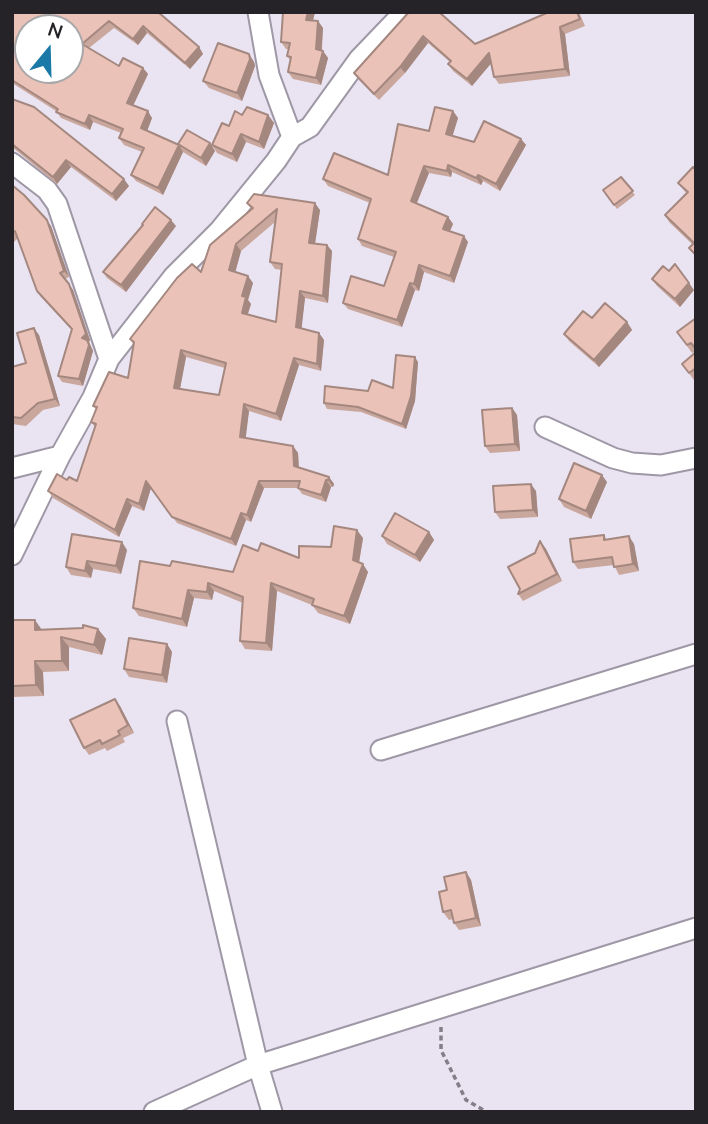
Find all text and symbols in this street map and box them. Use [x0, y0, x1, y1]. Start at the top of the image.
north arrow [14, 14, 84, 84]
text: N [44, 16, 66, 46]

